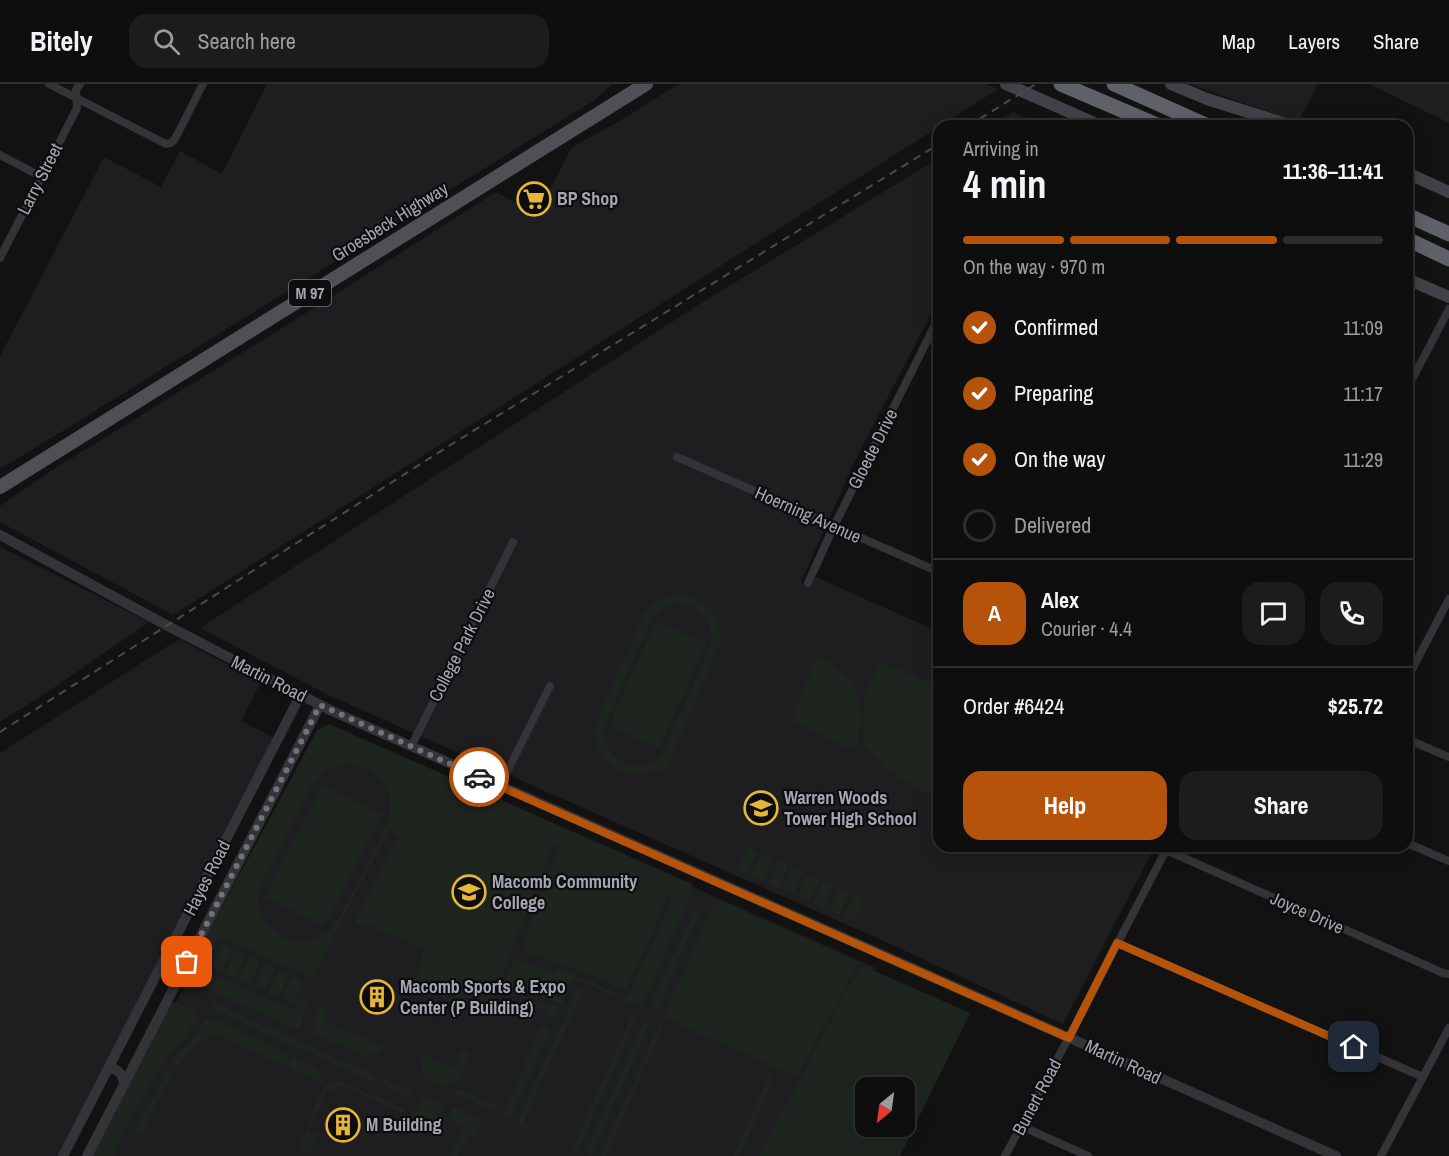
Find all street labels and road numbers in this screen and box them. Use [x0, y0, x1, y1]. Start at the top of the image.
street label: Larry Street [11, 139, 68, 219]
street label: Groesbeck Highway [327, 175, 453, 267]
road number: M 97 [289, 280, 331, 306]
street label: Gloede Drive [842, 404, 903, 493]
street label: Hoerning Avenue [751, 480, 865, 549]
street label: College Park Drive [422, 584, 501, 706]
street label: Martin Road [227, 649, 311, 708]
street label: Hayes Road [177, 836, 236, 920]
street label: Joyce Drive [1267, 885, 1348, 940]
street label: Martin Road [1081, 1033, 1165, 1090]
street label: Bunert Road [1006, 1054, 1067, 1139]

